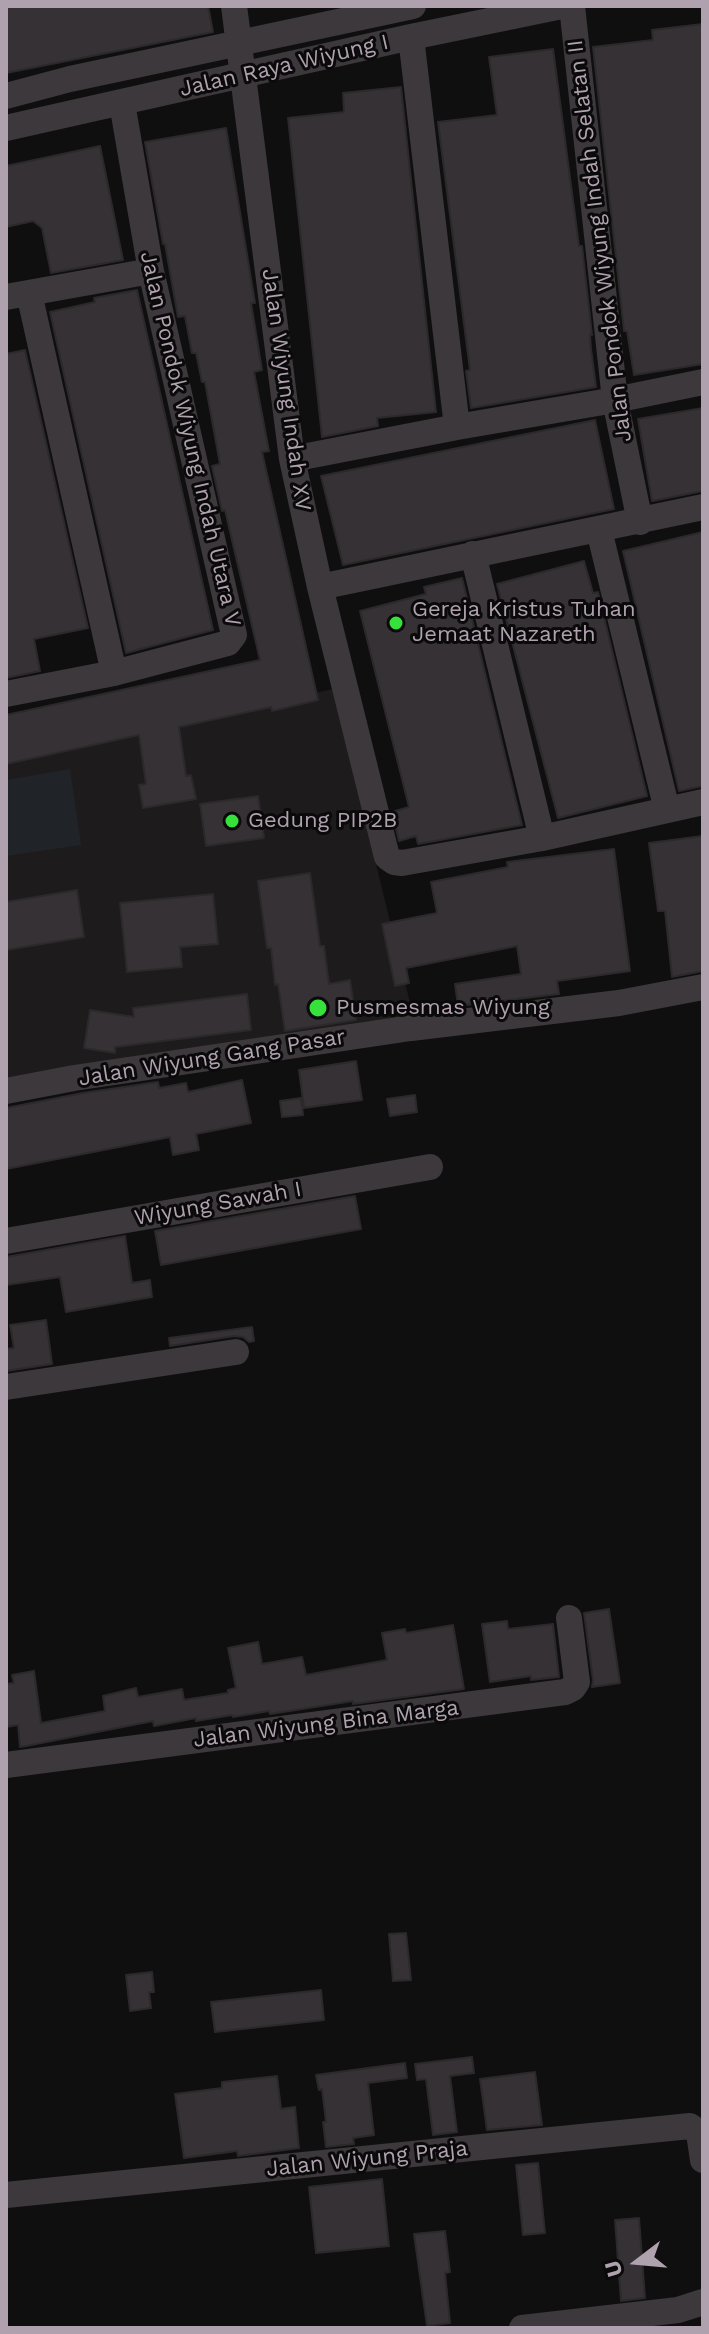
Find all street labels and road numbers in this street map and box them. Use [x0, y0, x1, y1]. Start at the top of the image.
street label: Jalan Raya Wiyung I [177, 29, 391, 103]
street label: Jalan Pondok Wiyung Indah Selatan II [562, 38, 638, 444]
street label: Jalan Pondok Wiyung Indah Utara V [134, 249, 246, 629]
street label: Jalan Wiyung Indah XV [256, 267, 316, 513]
street label: Jalan Wiyung Gang Pasar [77, 1024, 347, 1092]
street label: Wiyung Sawah I [132, 1176, 304, 1232]
street label: Jalan Wiyung Bina Marga [192, 1695, 460, 1753]
street label: Jalan Wiyung Praja [265, 2135, 469, 2183]

